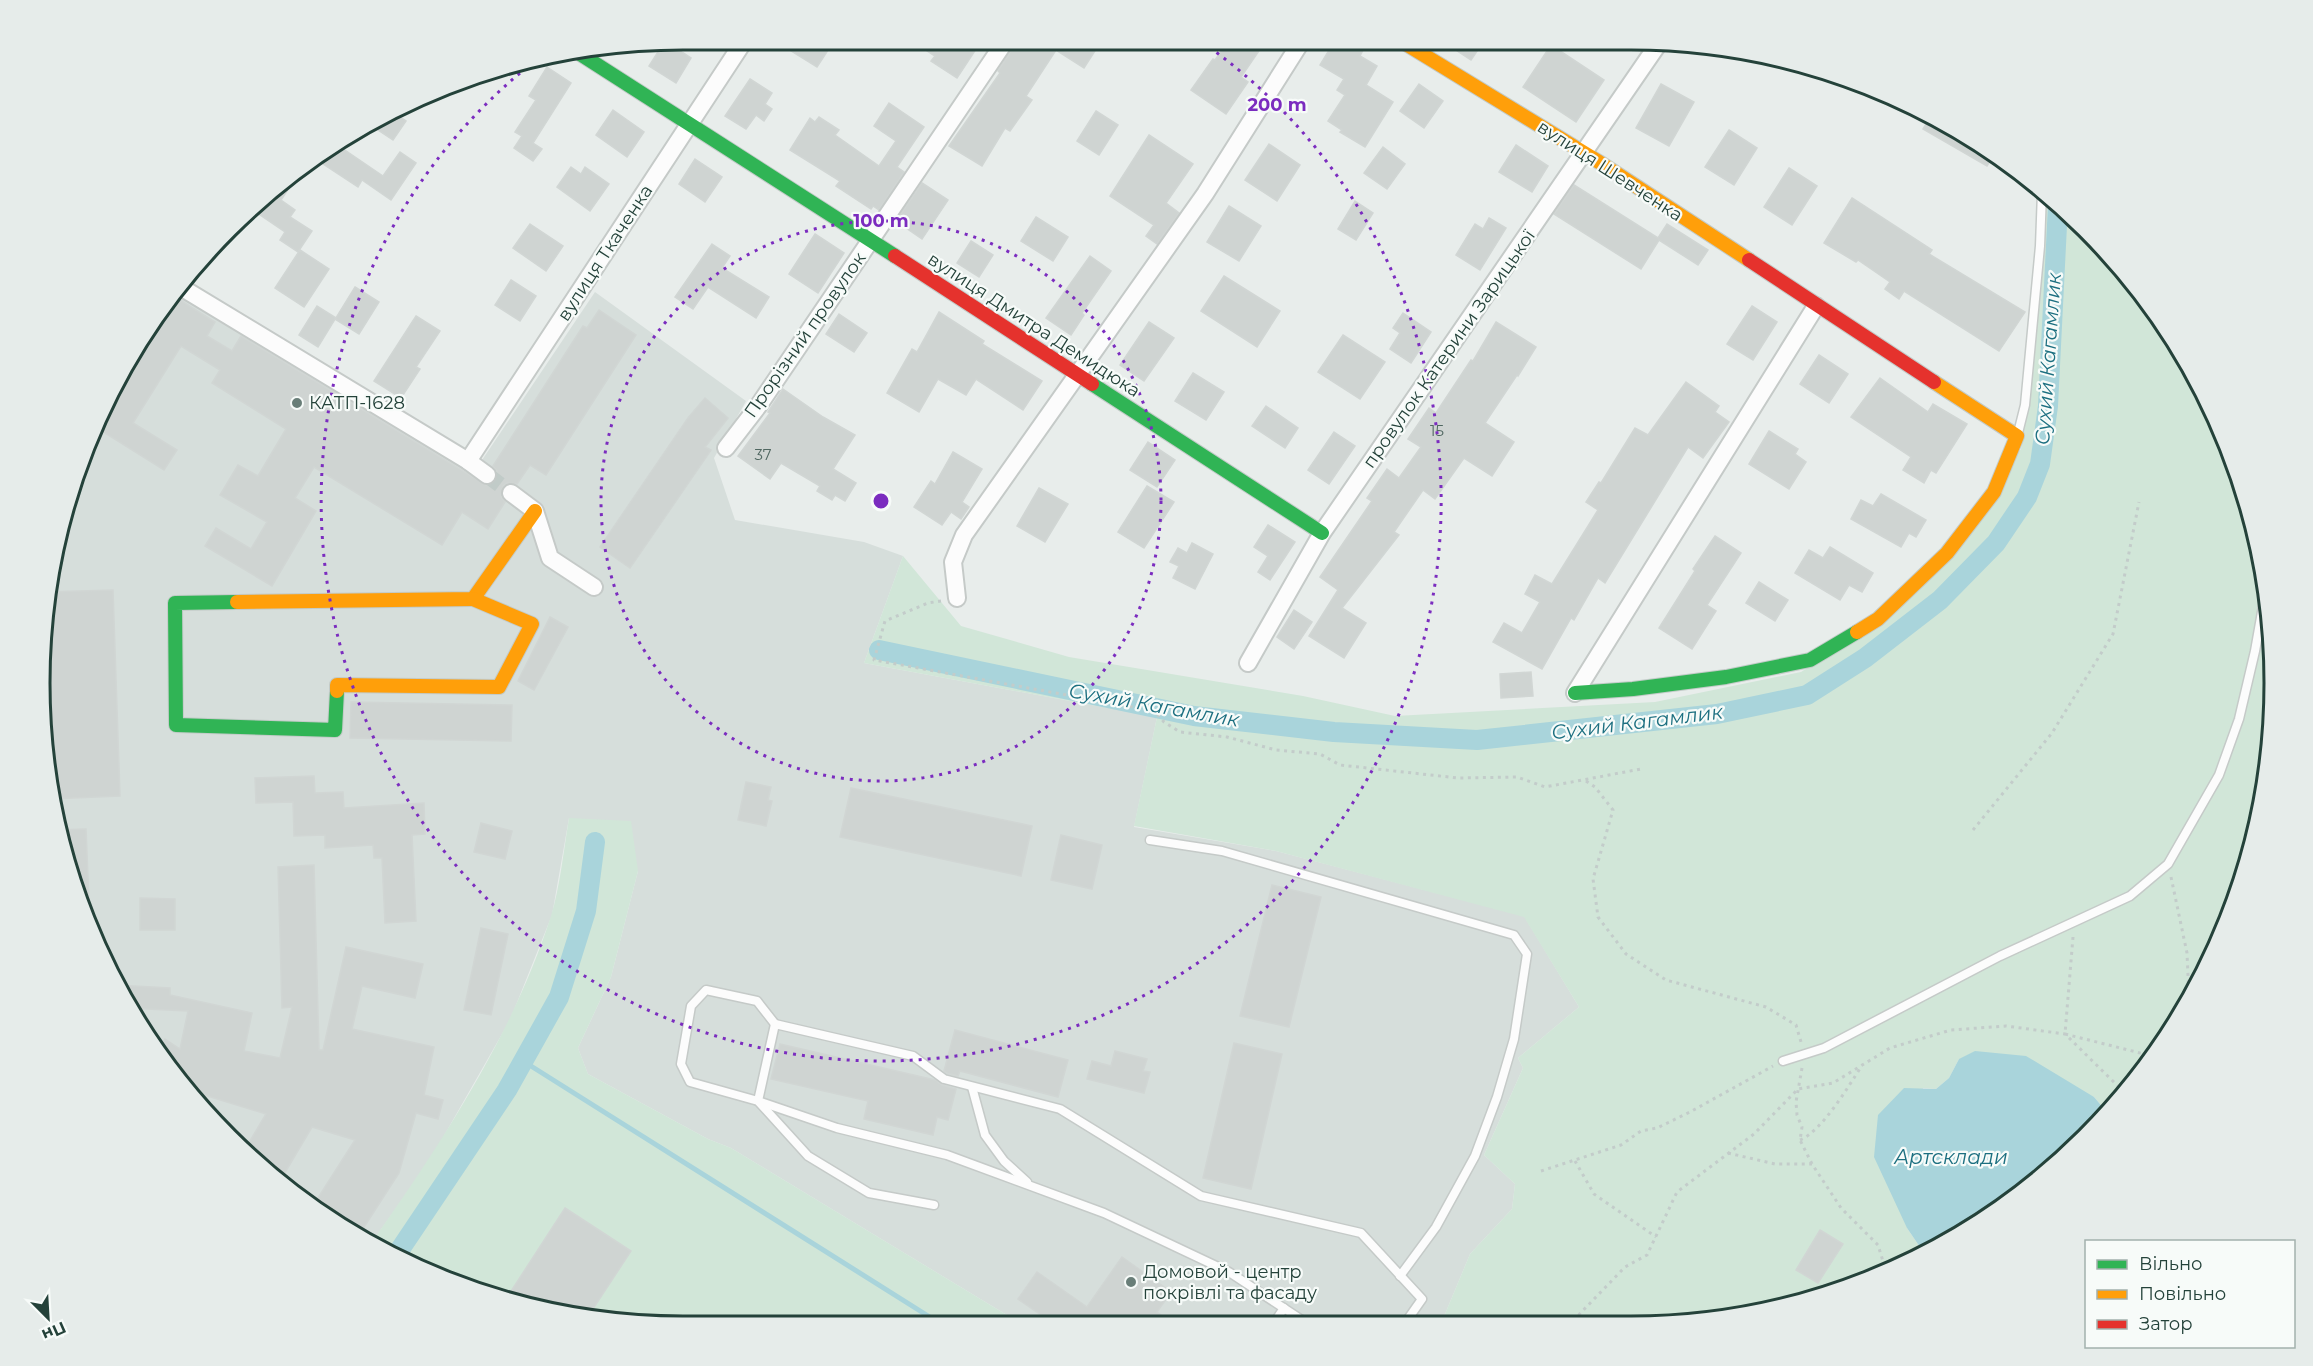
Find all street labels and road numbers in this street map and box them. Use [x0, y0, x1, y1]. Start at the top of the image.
street label: вулиця Шевченка [1533, 116, 1687, 226]
street label: вулиця Ткаченка [553, 181, 657, 325]
street label: провулок Катерини Зарицької [1358, 226, 1540, 472]
street label: Прорізний провулок [740, 248, 871, 422]
street label: вулиця Дмитра Демидюка [924, 248, 1144, 402]

